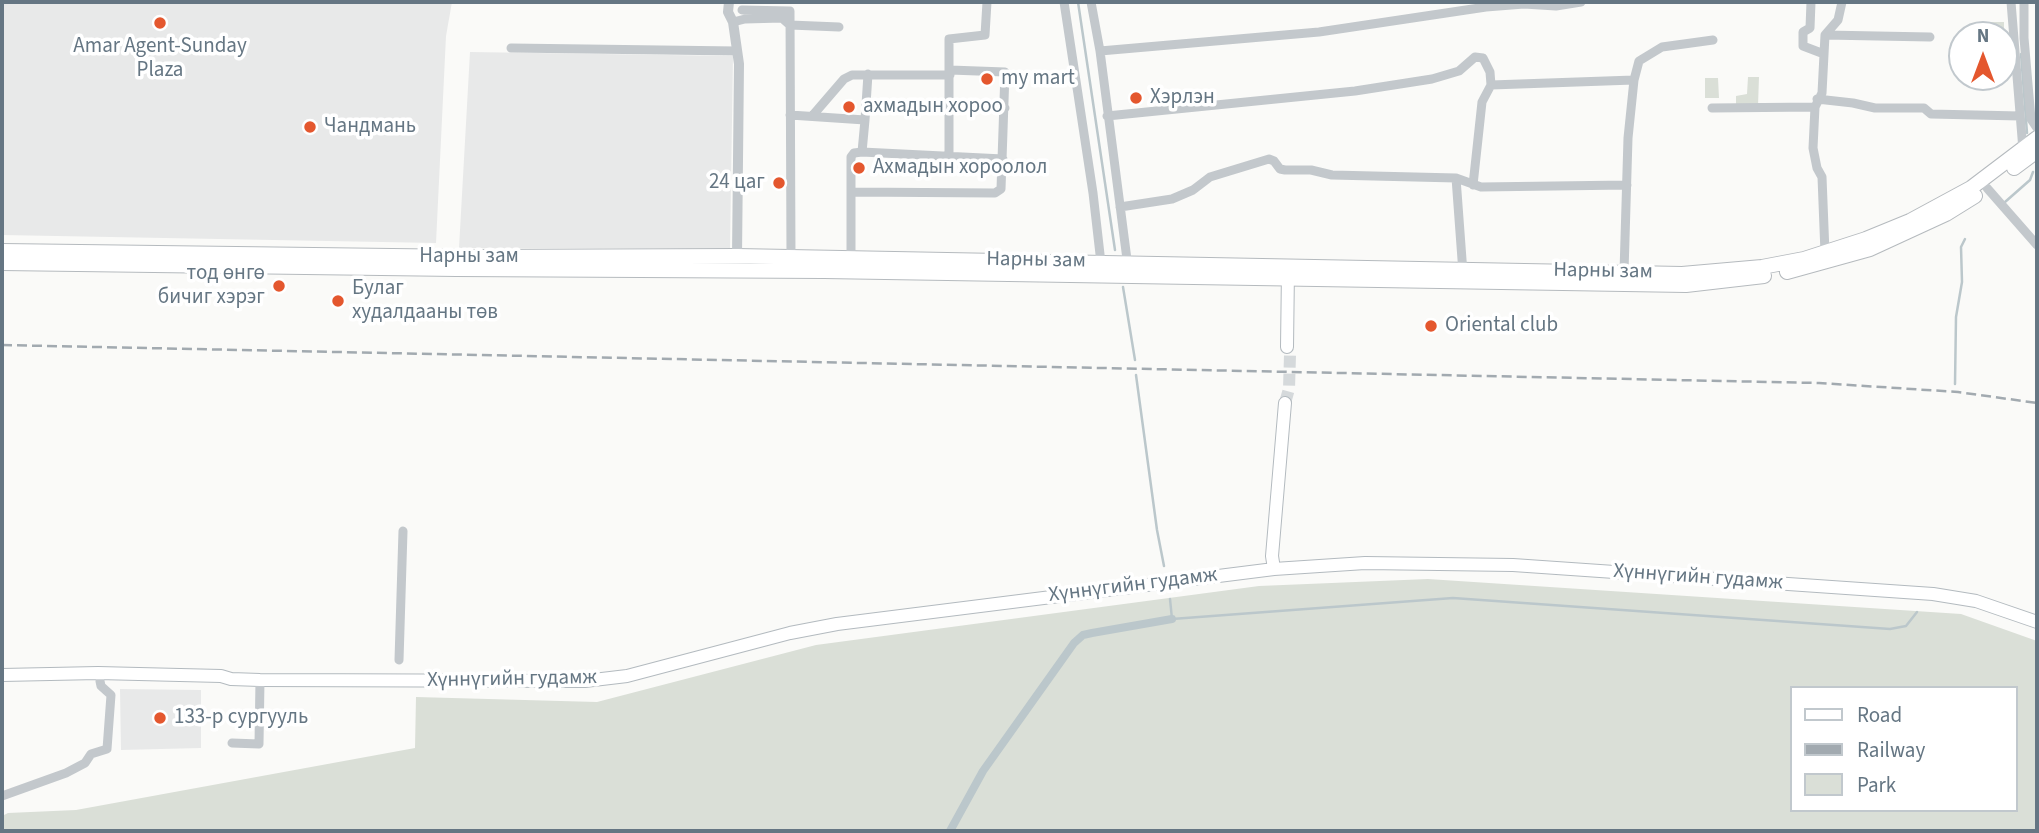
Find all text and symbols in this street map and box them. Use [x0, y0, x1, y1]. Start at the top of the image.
marker: Amar Agent-Sunday Plaza [152, 15, 168, 31]
north arrow [1948, 21, 2018, 91]
text: N [1977, 23, 1989, 50]
place label: Amar Agent-Sunday Plaza [73, 34, 247, 84]
place label: my mart [1001, 66, 1075, 92]
marker: my mart [979, 71, 995, 87]
place label: Хэрлэн [1150, 85, 1215, 111]
marker: Хэрлэн [1128, 90, 1144, 106]
place label: ахмадын хороо [863, 94, 1003, 120]
marker: ахмадын хороо [841, 99, 857, 115]
place label: Чандмань [324, 114, 416, 140]
marker: Чандмань [302, 119, 318, 135]
place label: Ахмадын хороолол [873, 155, 1047, 181]
marker: Ахмадын хороолол [851, 160, 867, 176]
place label: 24 цаг [709, 170, 765, 196]
marker: 24 цаг [771, 175, 787, 191]
street label: Нарны зам [419, 244, 519, 270]
street label: Нарны зам [986, 248, 1086, 274]
street label: Нарны зам [1553, 259, 1653, 285]
place label: тод өнгө бичиг хэрэг [158, 261, 265, 311]
place label: Булаг худалдааны төв [352, 276, 498, 326]
marker: тод өнгө бичиг хэрэг [271, 278, 287, 294]
marker: Булаг худалдааны төв [330, 293, 346, 309]
place label: Oriental club [1445, 313, 1558, 339]
marker: Oriental club [1423, 318, 1439, 334]
street label: Хүннүгийн гудамж [1612, 560, 1784, 596]
street label: Хүннүгийн гудамж [1047, 563, 1219, 609]
street label: Хүннүгийн гудамж [427, 666, 597, 694]
legend [1790, 686, 2018, 812]
text: Road [1857, 700, 1902, 730]
place label: 133-р сургууль [174, 705, 308, 731]
marker: 133-р сургууль [152, 710, 168, 726]
text: Railway [1857, 735, 1925, 765]
text: Park [1857, 770, 1896, 800]

